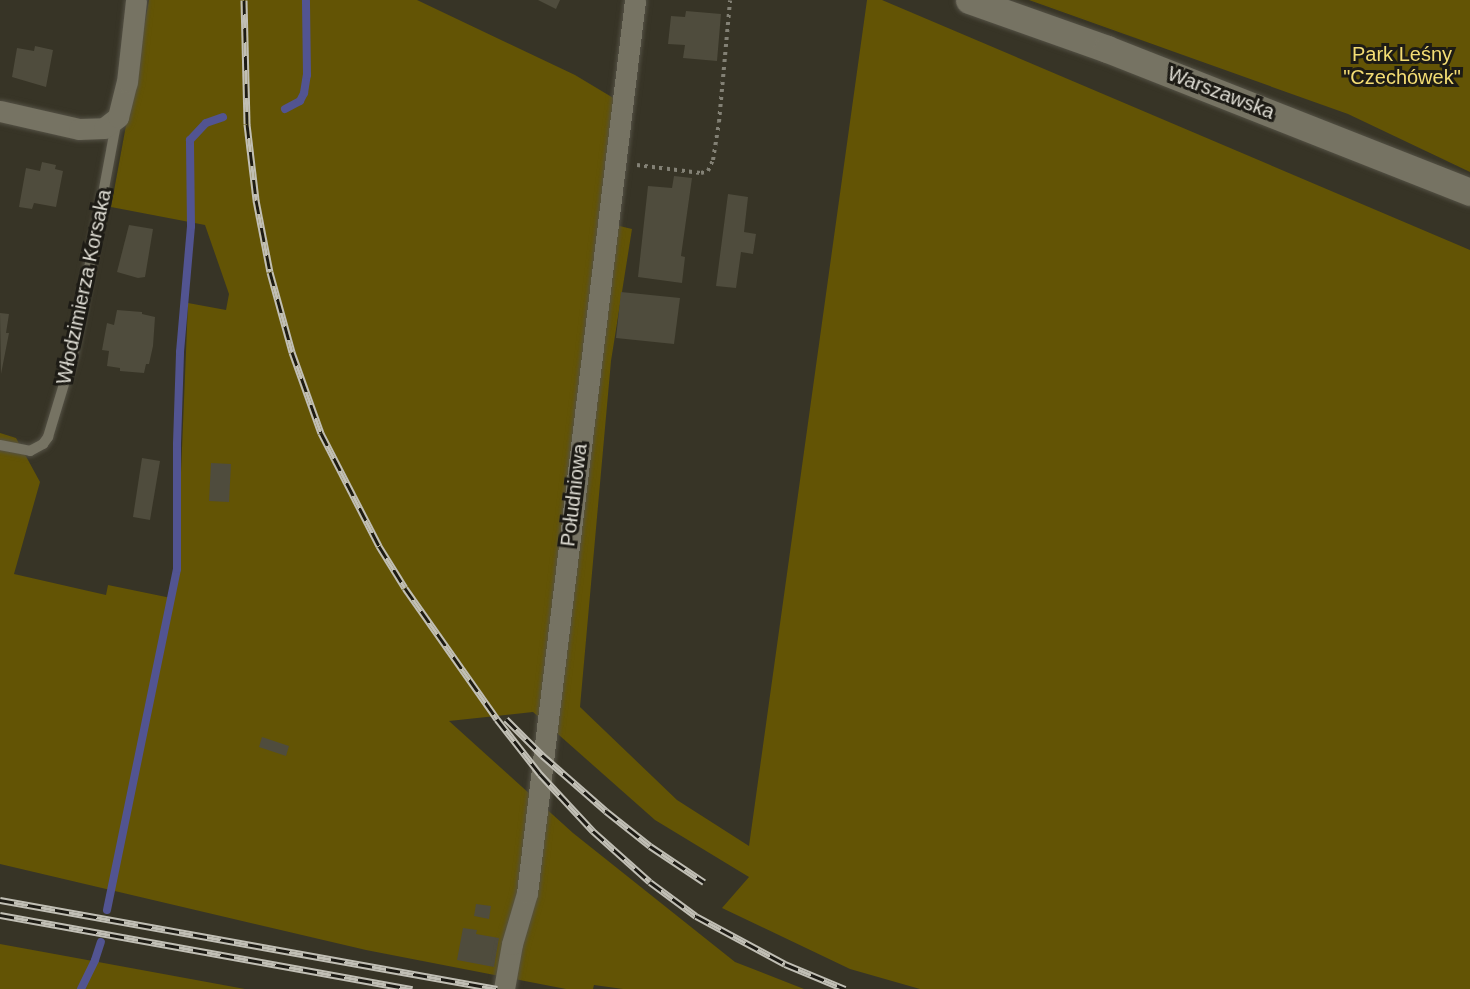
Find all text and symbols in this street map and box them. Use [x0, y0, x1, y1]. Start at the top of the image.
park label: Park Leśny "Czechówek" [1343, 43, 1461, 90]
street label: Warszawska [1164, 62, 1278, 124]
street label: Włodzimierza Korsaka [52, 187, 116, 387]
street label: Południowa [556, 442, 592, 548]

